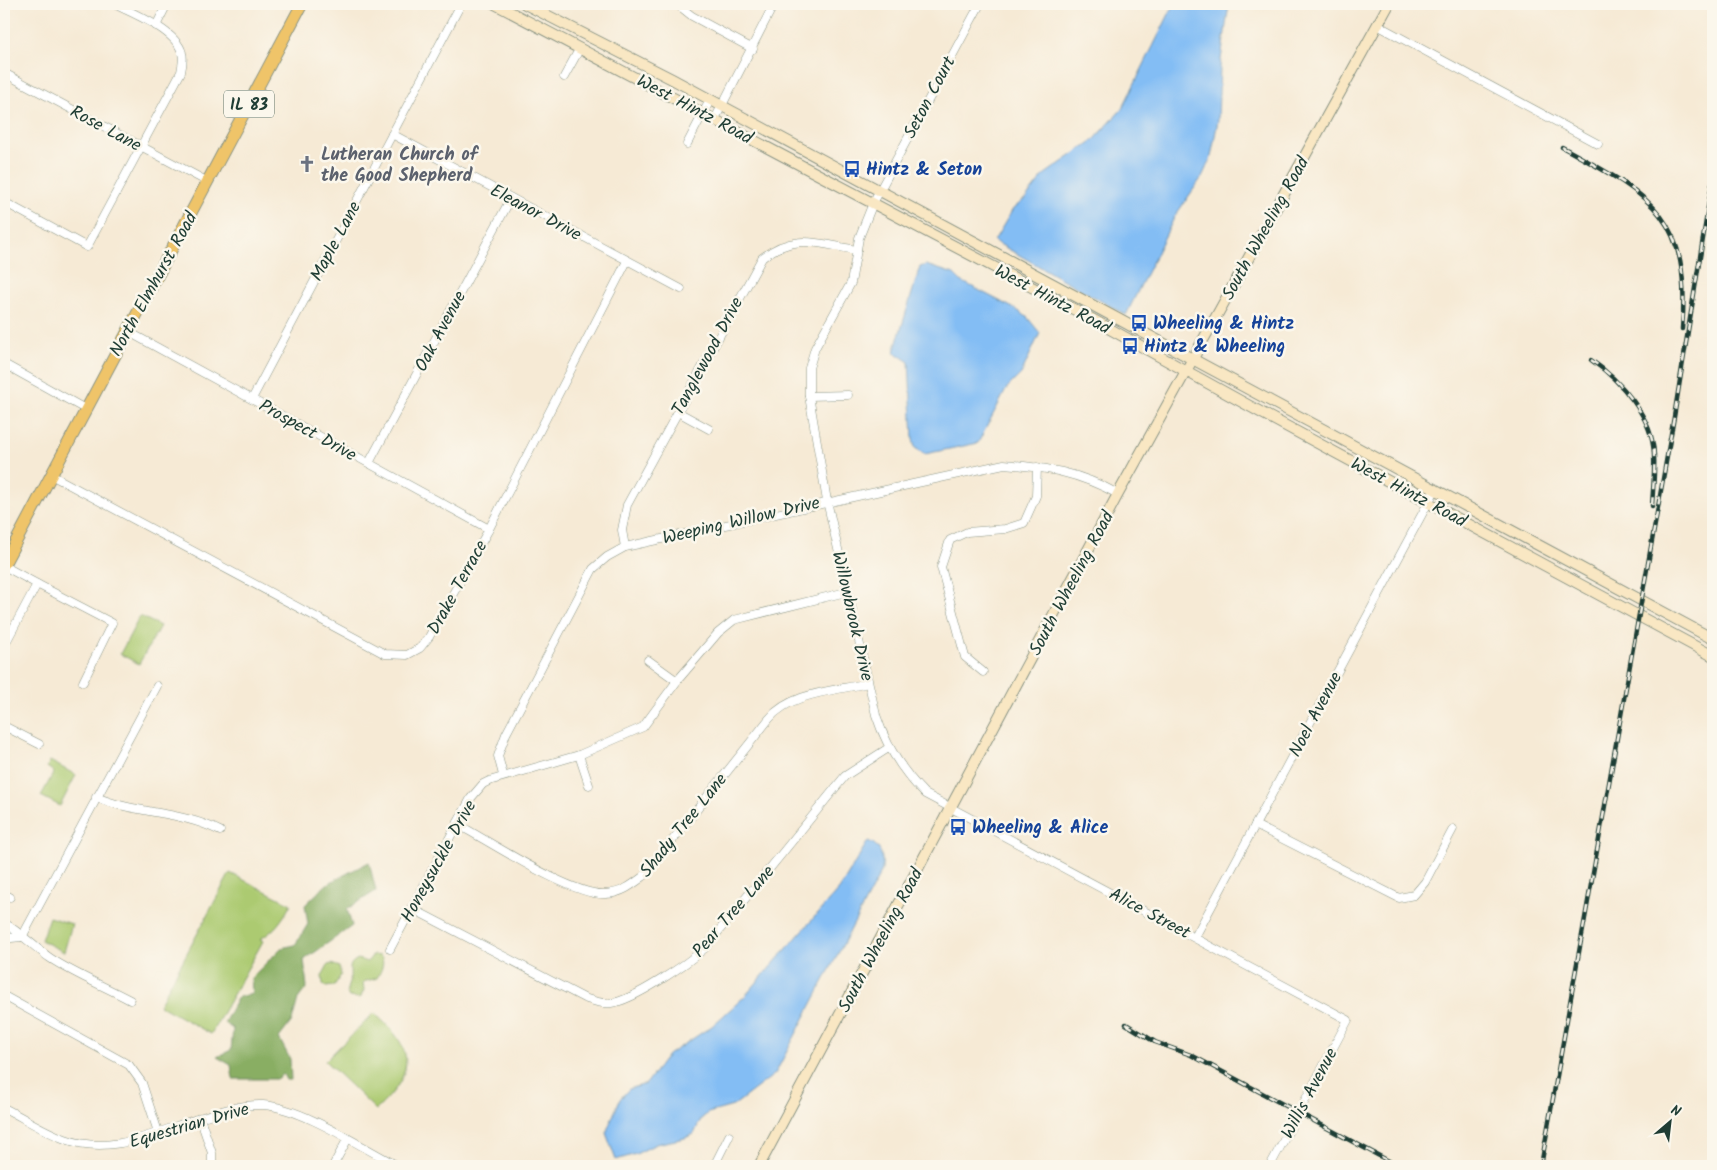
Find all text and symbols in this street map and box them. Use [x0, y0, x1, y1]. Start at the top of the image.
street label: Seton Court [896, 50, 965, 144]
street label: West Hintz Road [631, 67, 759, 154]
road number: IL 83 [224, 90, 274, 118]
street label: Rose Lane [64, 98, 146, 160]
place label: Lutheran Church of the Good Shepherd [321, 141, 480, 191]
street label: South Wheeling Road [1215, 151, 1318, 306]
church icon: Lutheran Church of the Good Shepherd [297, 154, 317, 174]
place label: Hintz & Seton [866, 156, 982, 185]
bus stop icon: Hintz & Seton [842, 159, 862, 179]
street label: Eleanor Drive [484, 177, 586, 250]
street label: Maple Lane [303, 197, 370, 287]
street label: North Elmhurst Road [102, 206, 207, 362]
street label: West Hintz Road [989, 257, 1117, 344]
street label: Oak Avenue [408, 286, 475, 377]
street label: Tanglewood Drive [665, 292, 752, 421]
place label: Wheeling & Hintz [1153, 310, 1294, 339]
bus stop icon: Wheeling & Hintz [1129, 313, 1149, 333]
place label: Hintz & Wheeling [1144, 333, 1285, 362]
bus stop icon: Hintz & Wheeling [1120, 336, 1140, 356]
street label: Prospect Drive [253, 392, 362, 470]
street label: West Hintz Road [1345, 450, 1473, 537]
street label: Weeping Willow Drive [660, 489, 823, 554]
street label: South Wheeling Road [1022, 505, 1123, 661]
street label: Drake Terrace [420, 535, 496, 640]
street label: Willowbrook Drive [823, 549, 881, 684]
street label: Noel Avenue [1282, 667, 1351, 763]
street label: Shady Tree Lane [633, 767, 735, 885]
street label: Honeysuckle Drive [394, 795, 485, 928]
place label: Wheeling & Alice [972, 814, 1109, 843]
bus stop icon: Wheeling & Alice [948, 817, 968, 837]
street label: Pear Tree Lane [686, 859, 783, 965]
street label: South Wheeling Road [831, 862, 932, 1018]
street label: Alice Street [1103, 881, 1196, 948]
street label: Willis Avenue [1274, 1043, 1346, 1144]
street label: Equestrian Drive [126, 1095, 253, 1157]
north arrow [1644, 1098, 1694, 1148]
text: N [1667, 1100, 1685, 1123]

